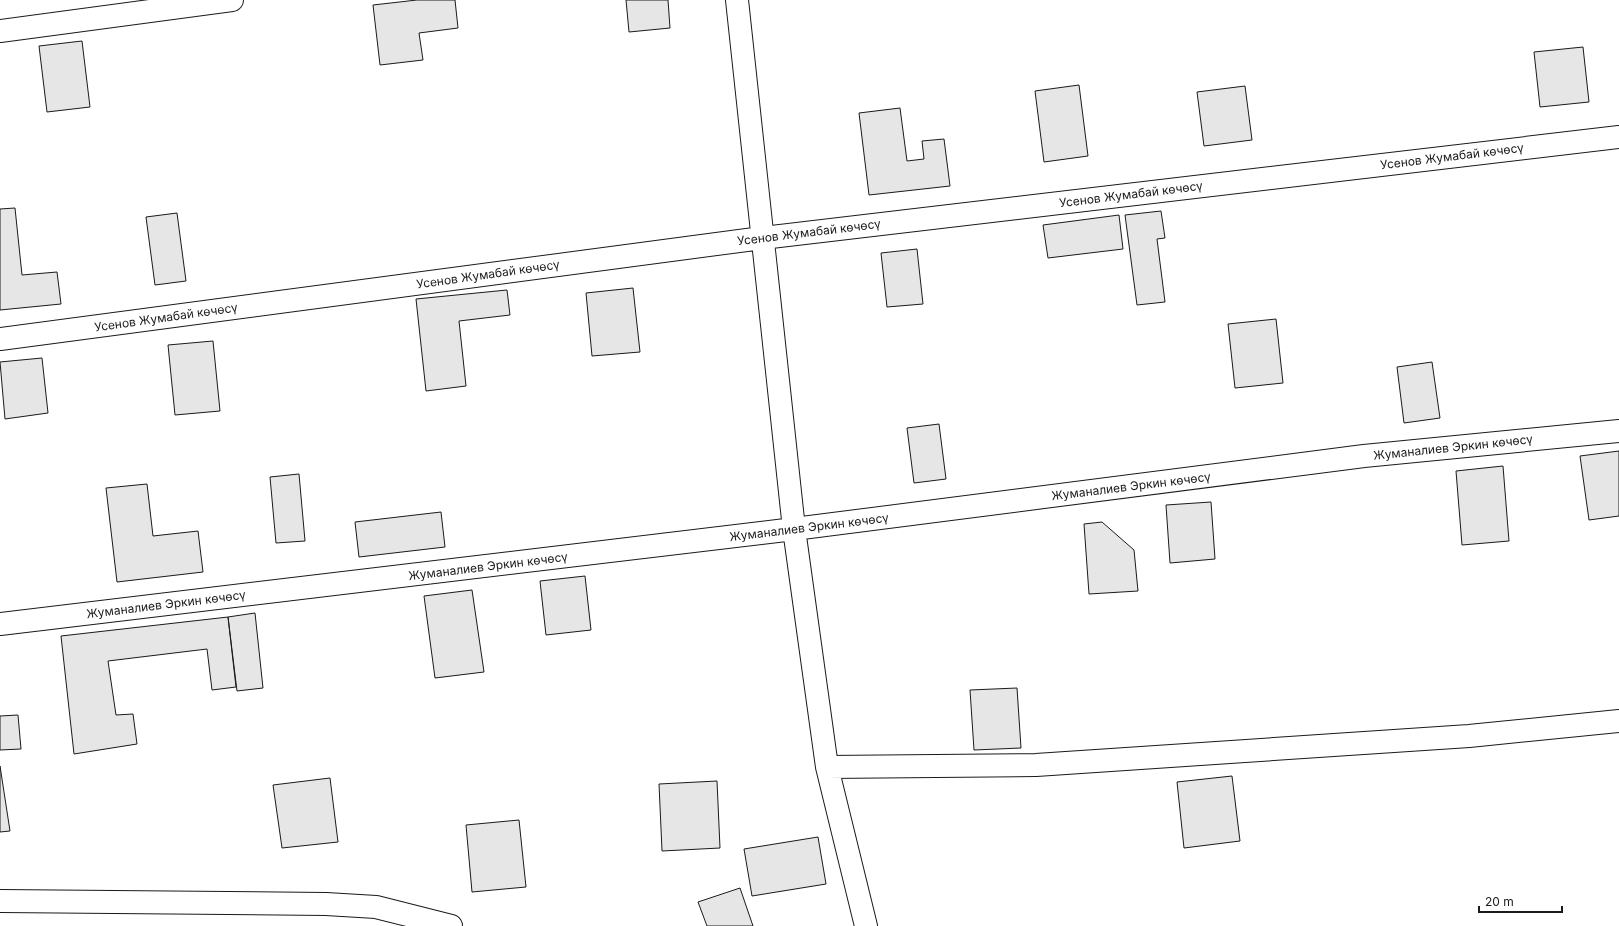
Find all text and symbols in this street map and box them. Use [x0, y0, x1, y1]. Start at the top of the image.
street label: Усенов Жумабай көчөсү [1379, 140, 1525, 172]
street label: Усенов Жумабай көчөсү [1058, 178, 1204, 210]
street label: Усенов Жумабай көчөсү [736, 216, 882, 248]
street label: Усенов Жумабай көчөсү [415, 256, 561, 291]
street label: Усенов Жумабай көчөсү [93, 299, 239, 334]
street label: Жуманалиев Эркин көчөсү [1372, 431, 1534, 463]
street label: Жуманалиев Эркин көчөсү [1050, 469, 1212, 503]
street label: Жуманалиев Эркин көчөсү [728, 510, 890, 544]
street label: Жуманалиев Эркин көчөсү [407, 549, 569, 583]
street label: Жуманалиев Эркин көчөсү [85, 587, 247, 621]
scale bar [1479, 888, 1562, 914]
text: 20 m [1485, 894, 1514, 909]

